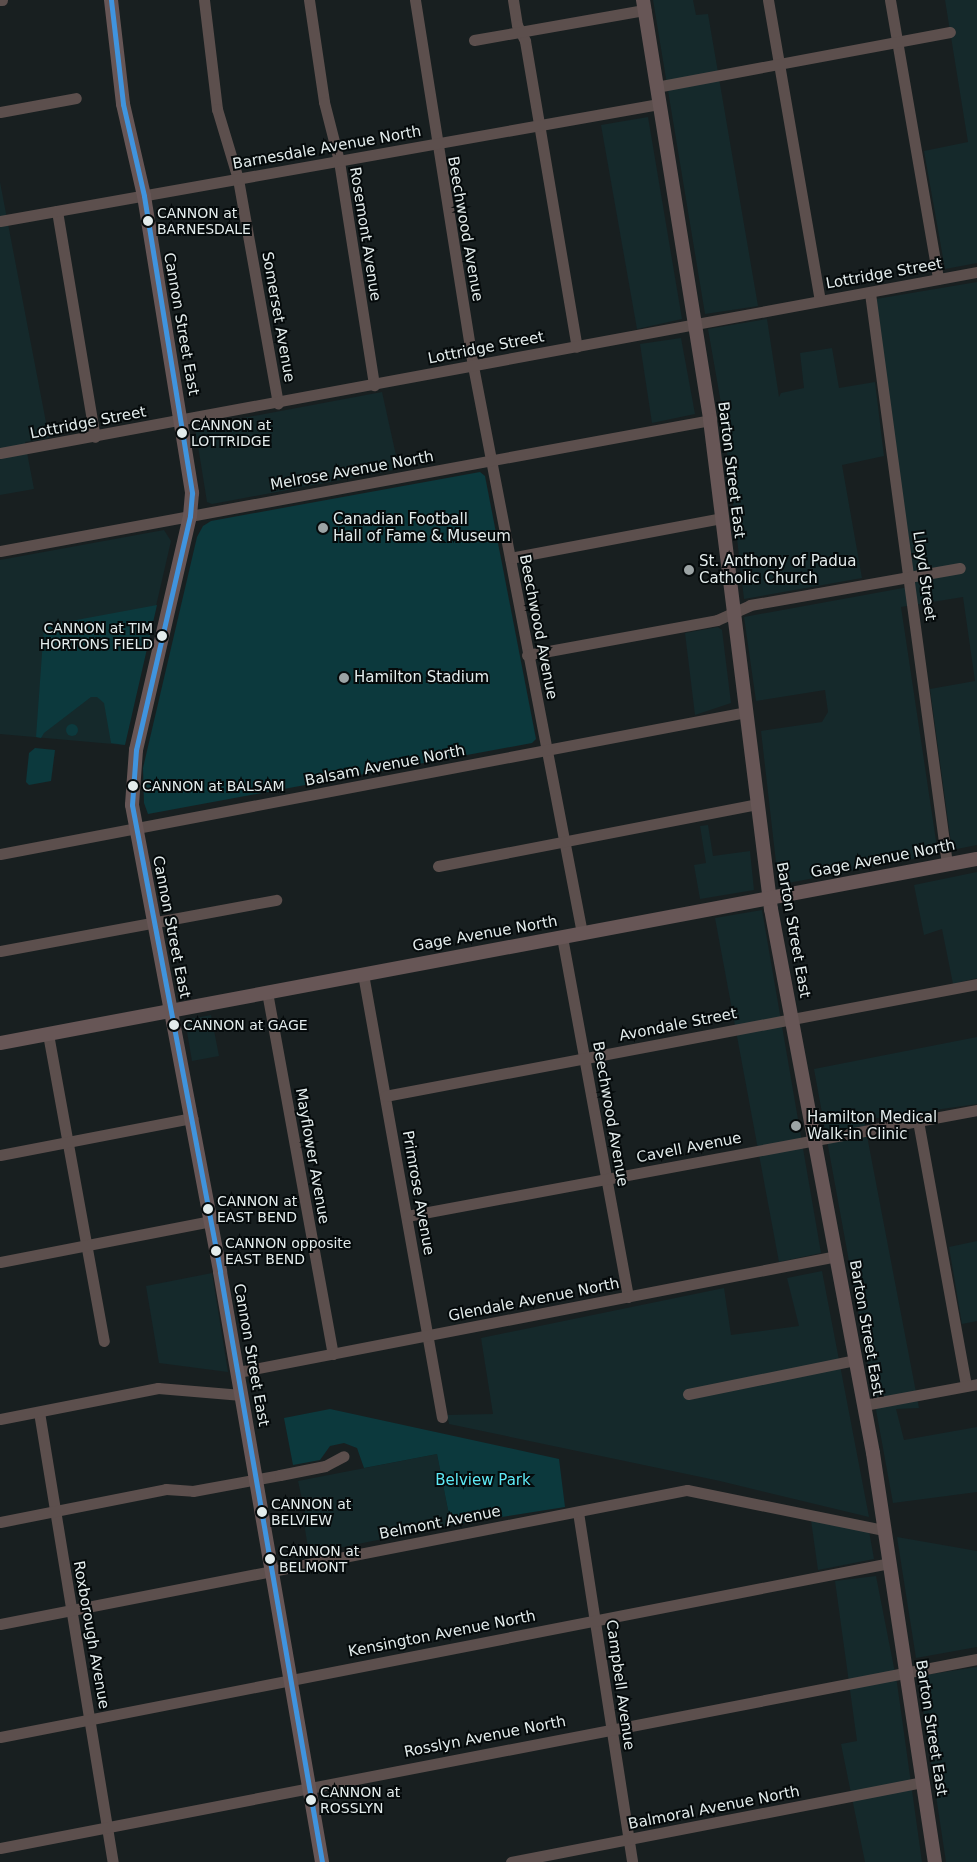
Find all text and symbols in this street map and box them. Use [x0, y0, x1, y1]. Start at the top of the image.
street label: Barnesdale Avenue North [231, 123, 423, 173]
street label: Beechwood Avenue [443, 155, 487, 303]
street label: Rosemont Avenue [346, 166, 384, 302]
place label: CANNON at BARNESDALE [157, 205, 251, 238]
marker: CANNON at BARNESDALE [143, 216, 153, 226]
street label: Somerset Avenue [258, 250, 298, 384]
street label: Cannon Street East [160, 251, 202, 397]
street label: Lottridge Street [824, 255, 944, 293]
street label: Lottridge Street [426, 328, 546, 368]
street label: Barton Street East [714, 401, 748, 539]
street label: Lottridge Street [28, 403, 148, 443]
place label: CANNON at LOTTRIDGE [191, 417, 271, 450]
marker: CANNON at LOTTRIDGE [177, 428, 187, 438]
street label: Melrose Avenue North [269, 448, 435, 494]
place label: Canadian Football Hall of Fame & Museum [333, 510, 511, 545]
marker: Canadian Football Hall of Fame & Museum [317, 522, 329, 534]
street label: Lloyd Street [909, 530, 939, 622]
place label: St. Anthony of Padua Catholic Church [699, 552, 856, 587]
street label: Beechwood Avenue [515, 553, 561, 701]
marker: St. Anthony of Padua Catholic Church [683, 564, 695, 576]
place label: CANNON at TIM HORTONS FIELD [40, 620, 153, 652]
marker: CANNON at TIM HORTONS FIELD [157, 631, 167, 641]
place label: Hamilton Stadium [354, 669, 489, 687]
marker: Hamilton Stadium [338, 672, 350, 684]
street label: Balsam Avenue North [304, 742, 466, 790]
place label: CANNON at BALSAM [142, 778, 285, 794]
marker: CANNON at BALSAM [128, 781, 138, 791]
street label: Gage Avenue North [809, 836, 957, 882]
street label: Cannon Street East [148, 854, 194, 1000]
street label: Barton Street East [772, 861, 814, 999]
street label: Gage Avenue North [411, 912, 559, 956]
street label: Avondale Street [618, 1005, 738, 1045]
place label: CANNON at GAGE [183, 1017, 308, 1033]
marker: CANNON at GAGE [169, 1020, 179, 1030]
street label: Beechwood Avenue [588, 1040, 632, 1188]
street label: Mayflower Avenue [291, 1087, 333, 1225]
place label: Hamilton Medical Walk-in Clinic [807, 1108, 937, 1143]
marker: Hamilton Medical Walk-in Clinic [789, 1119, 803, 1133]
street label: Primrose Avenue [398, 1129, 438, 1257]
street label: Cavell Avenue [635, 1129, 743, 1167]
place label: CANNON at EAST BEND [217, 1193, 297, 1226]
marker: CANNON at EAST BEND [203, 1204, 213, 1214]
place label: CANNON opposite EAST BEND [225, 1235, 351, 1268]
marker: CANNON opposite EAST BEND [211, 1246, 221, 1256]
street label: Barton Street East [845, 1259, 887, 1397]
street label: Glendale Avenue North [447, 1275, 621, 1325]
street label: Cannon Street East [230, 1282, 272, 1428]
park label: Belview Park [435, 1472, 531, 1490]
place label: CANNON at BELVIEW [271, 1496, 351, 1528]
street label: Belmont Avenue [378, 1502, 502, 1544]
marker: CANNON at BELVIEW [257, 1507, 267, 1517]
place label: CANNON at BELMONT [279, 1543, 359, 1575]
marker: CANNON at BELMONT [265, 1554, 275, 1564]
street label: Roxborough Avenue [69, 1560, 113, 1710]
street label: Kensington Avenue North [347, 1607, 537, 1661]
street label: Campbell Avenue [602, 1619, 638, 1751]
street label: Barton Street East [911, 1659, 951, 1797]
street label: Rosslyn Avenue North [403, 1712, 567, 1762]
street label: Balmoral Avenue North [627, 1783, 801, 1833]
place label: CANNON at ROSSLYN [320, 1784, 400, 1816]
marker: CANNON at ROSSLYN [306, 1795, 316, 1805]

